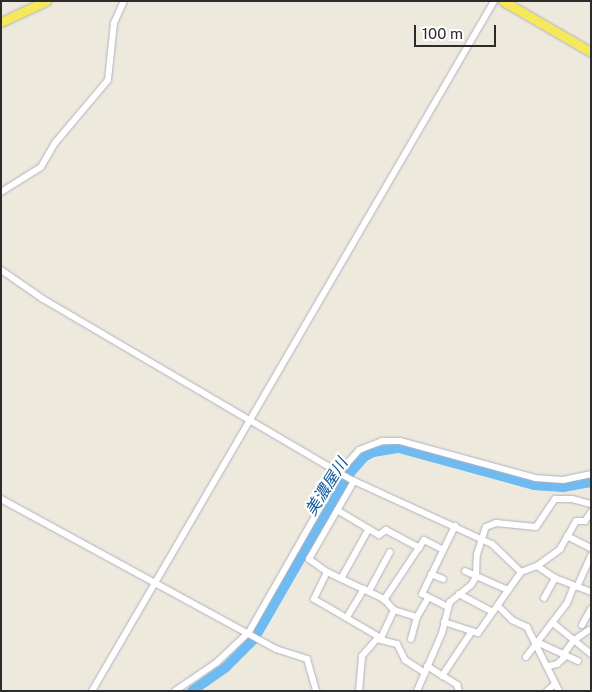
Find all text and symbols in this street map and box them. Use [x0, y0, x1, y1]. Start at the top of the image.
scale bar [417, 15, 500, 47]
text: 100 m [422, 25, 463, 42]
water label: 美濃屋川 [302, 455, 352, 519]

